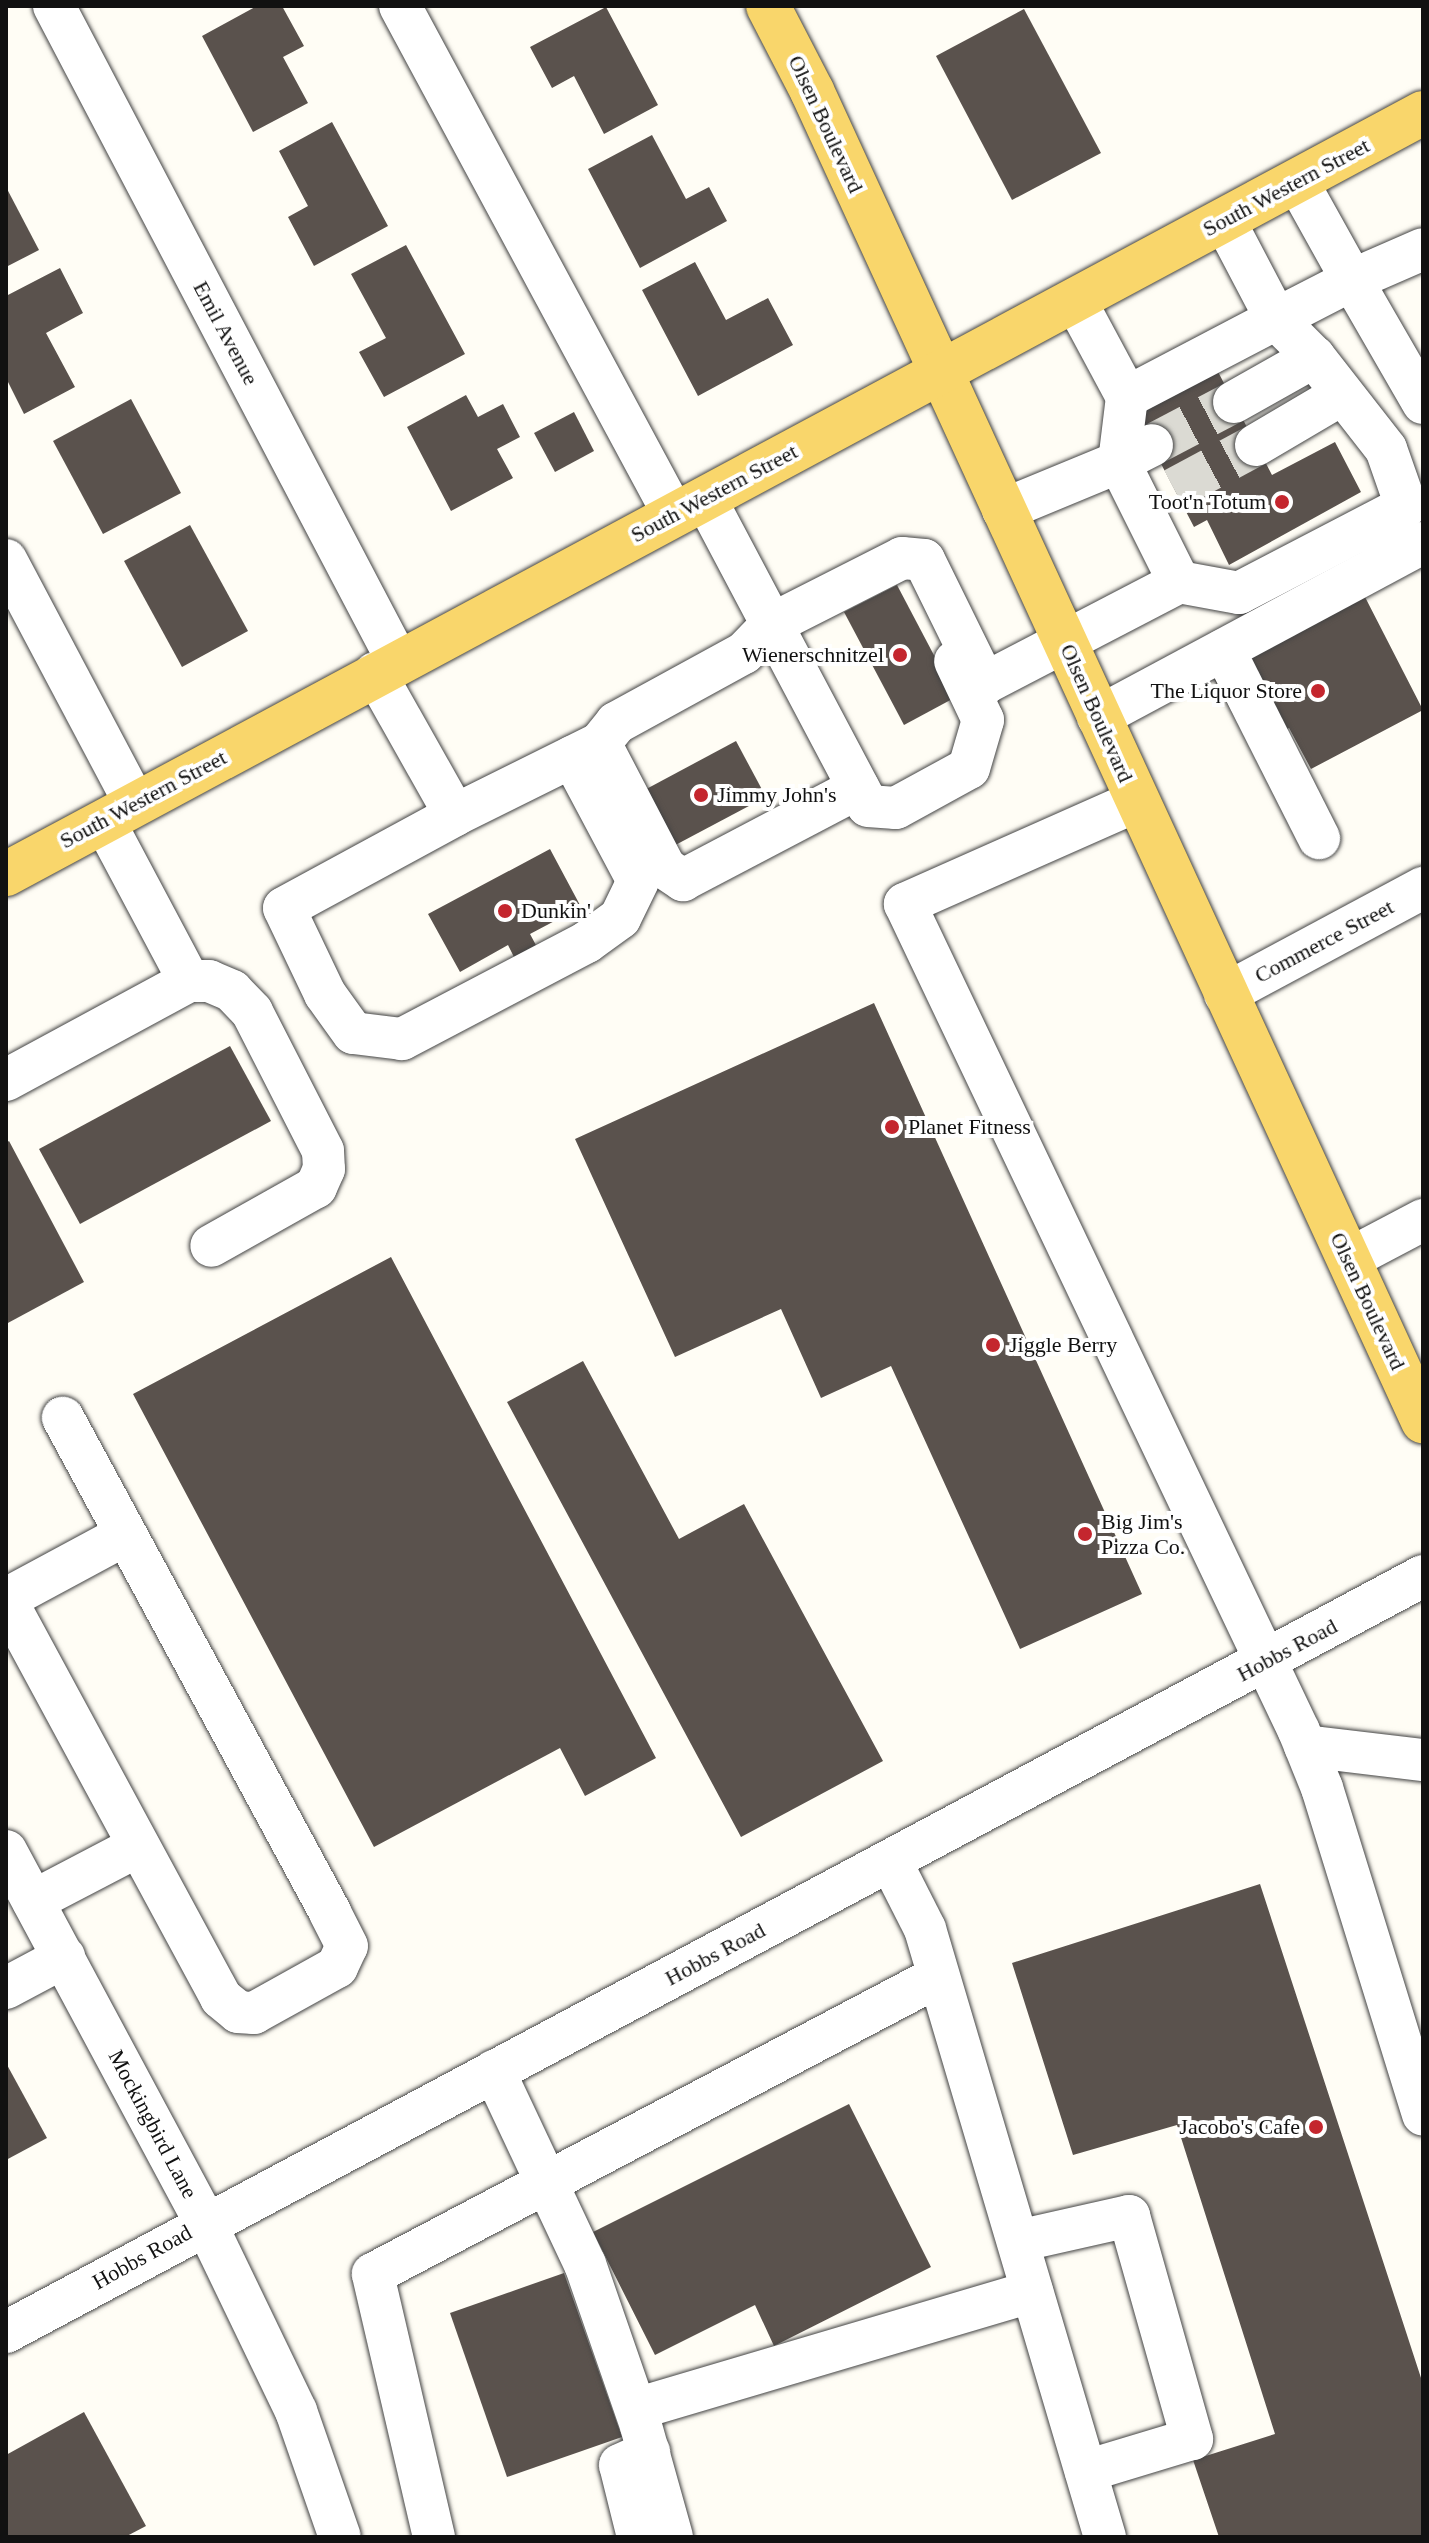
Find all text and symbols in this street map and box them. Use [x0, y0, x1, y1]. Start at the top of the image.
street label: Olsen Boulevard [783, 51, 869, 197]
street label: South Western Street [1198, 132, 1374, 242]
street label: Emil Avenue [187, 276, 265, 390]
street label: South Western Street [626, 438, 802, 548]
place label: Toot'n Totum [1148, 489, 1266, 515]
marker: Toot'n Totum [1273, 493, 1291, 511]
street label: Olsen Boulevard [1055, 640, 1139, 786]
place label: Wienerschnitzel [742, 642, 884, 668]
marker: Wienerschnitzel [891, 646, 909, 664]
place label: The Liquor Store [1150, 678, 1302, 704]
marker: The Liquor Store [1309, 682, 1327, 700]
street label: South Western Street [55, 744, 231, 854]
place label: Jimmy John's [717, 782, 836, 808]
marker: Jimmy John's [692, 786, 710, 804]
street label: Commerce Street [1250, 893, 1398, 989]
place label: Dunkin' [521, 898, 591, 924]
marker: Dunkin' [496, 902, 514, 920]
place label: Planet Fitness [908, 1114, 1031, 1140]
marker: Planet Fitness [883, 1118, 901, 1136]
street label: Olsen Boulevard [1325, 1228, 1411, 1374]
place label: Jiggle Berry [1009, 1332, 1117, 1358]
marker: Jiggle Berry [984, 1336, 1002, 1354]
place label: Big Jim's Pizza Co. [1101, 1508, 1185, 1560]
marker: Big Jim's Pizza Co. [1076, 1525, 1094, 1543]
street label: Hobbs Road [1233, 1613, 1341, 1687]
street label: Hobbs Road [661, 1917, 769, 1991]
street label: Mockingbird Lane [103, 2045, 203, 2203]
place label: Jacobo's Cafe [1179, 2114, 1300, 2140]
marker: Jacobo's Cafe [1307, 2118, 1325, 2136]
street label: Hobbs Road [88, 2219, 196, 2295]

